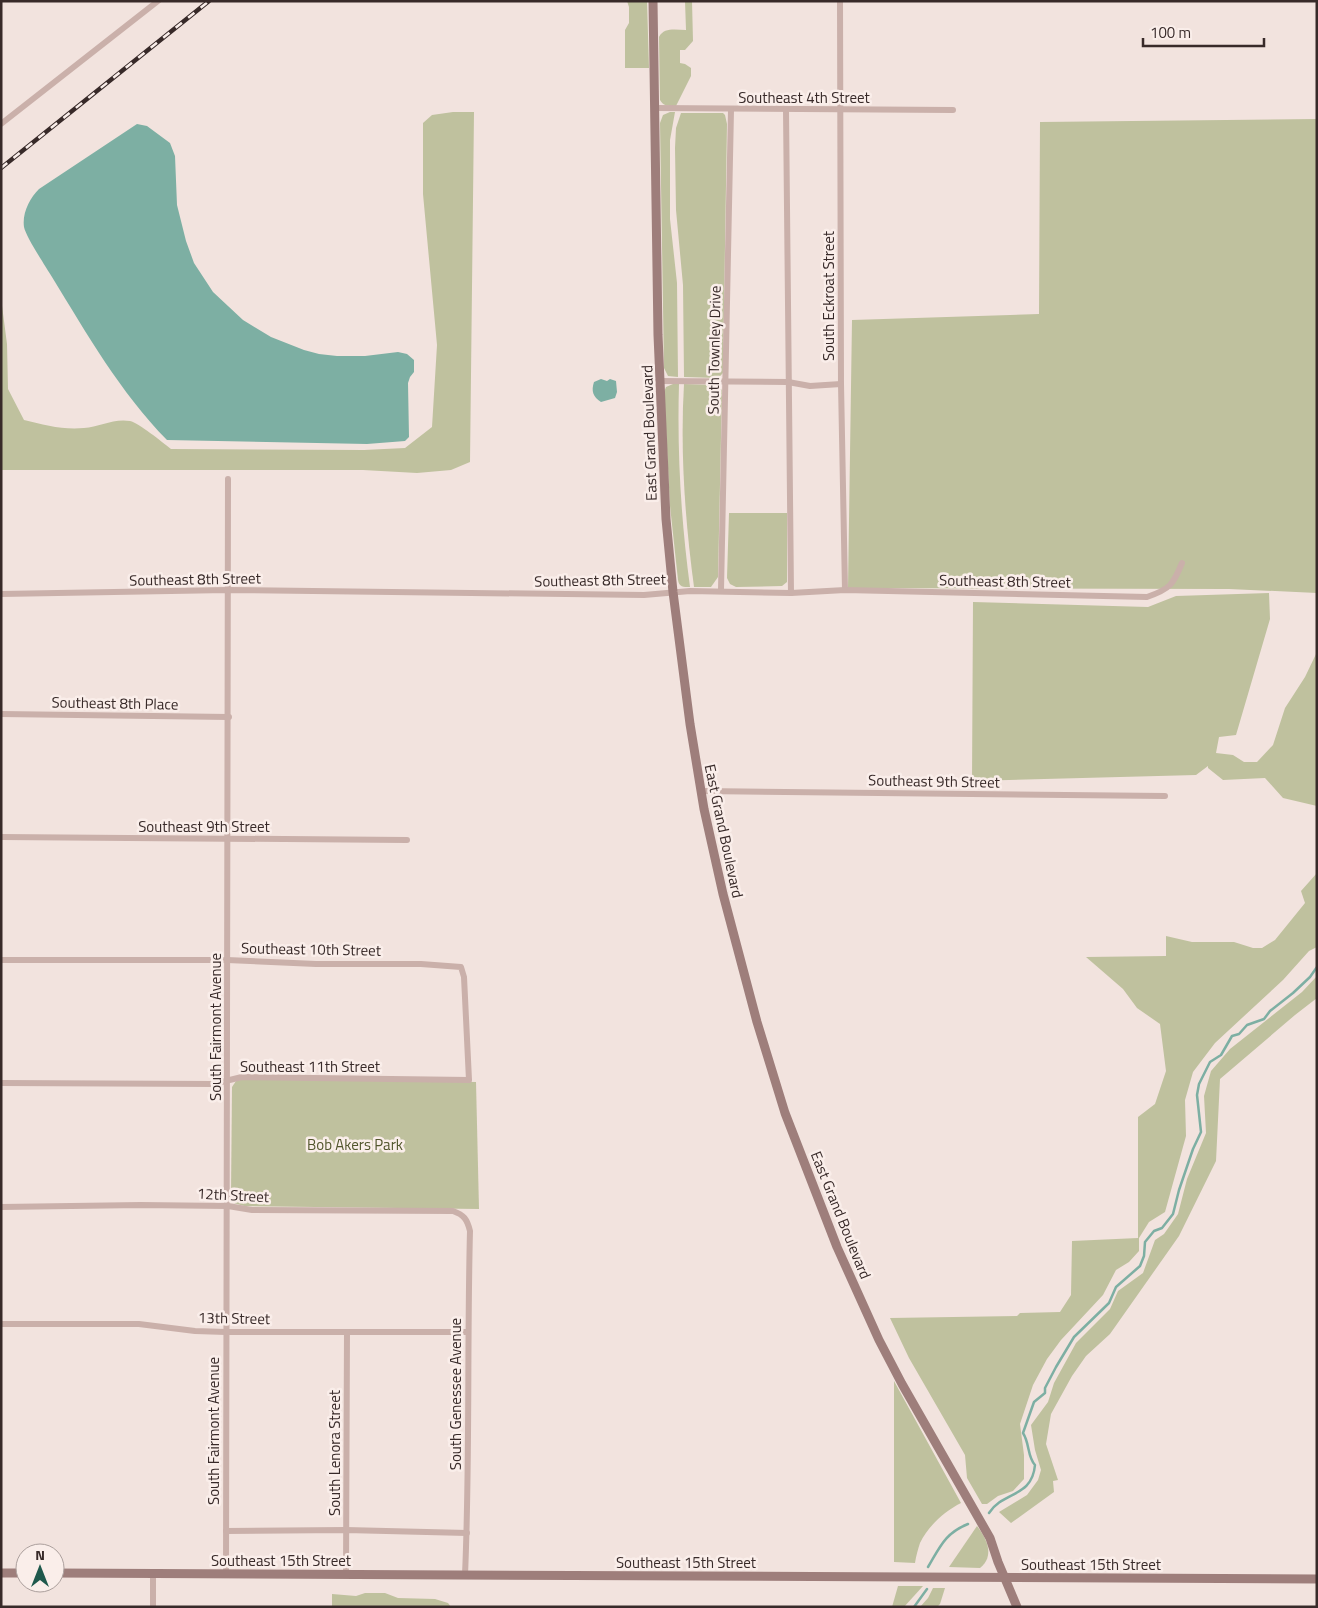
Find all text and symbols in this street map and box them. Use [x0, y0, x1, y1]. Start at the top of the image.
scale bar [1143, 15, 1264, 47]
text: 100 m [1150, 21, 1191, 44]
street label: Southeast 4th Street [738, 86, 871, 109]
street label: South Eckroat Street [817, 230, 840, 361]
street label: South Townley Drive [701, 285, 727, 415]
street label: East Grand Boulevard [635, 365, 663, 501]
street label: Southeast 8th Street [129, 566, 262, 592]
street label: Southeast 8th Street [534, 567, 667, 593]
street label: Southeast 8th Street [939, 568, 1072, 594]
street label: Southeast 8th Place [51, 690, 179, 716]
street label: East Grand Boulevard [699, 762, 749, 900]
street label: Southeast 9th Street [868, 768, 1001, 794]
street label: Southeast 9th Street [138, 815, 271, 838]
street label: Southeast 10th Street [241, 936, 382, 962]
street label: South Fairmont Avenue [204, 953, 227, 1101]
street label: Southeast 11th Street [240, 1055, 381, 1078]
park label: Bob Akers Park [307, 1133, 403, 1156]
street label: East Grand Boulevard [805, 1148, 877, 1282]
street label: 12th Street [196, 1182, 270, 1208]
street label: 13th Street [198, 1306, 271, 1330]
street label: South Genessee Avenue [444, 1318, 467, 1470]
street label: South Fairmont Avenue [202, 1357, 225, 1505]
street label: South Lenora Street [323, 1389, 346, 1516]
north arrow [15, 1543, 65, 1593]
text: N [35, 1544, 45, 1565]
street label: Southeast 15th Street [211, 1549, 352, 1572]
street label: Southeast 15th Street [616, 1551, 757, 1574]
street label: Southeast 15th Street [1021, 1553, 1162, 1576]

